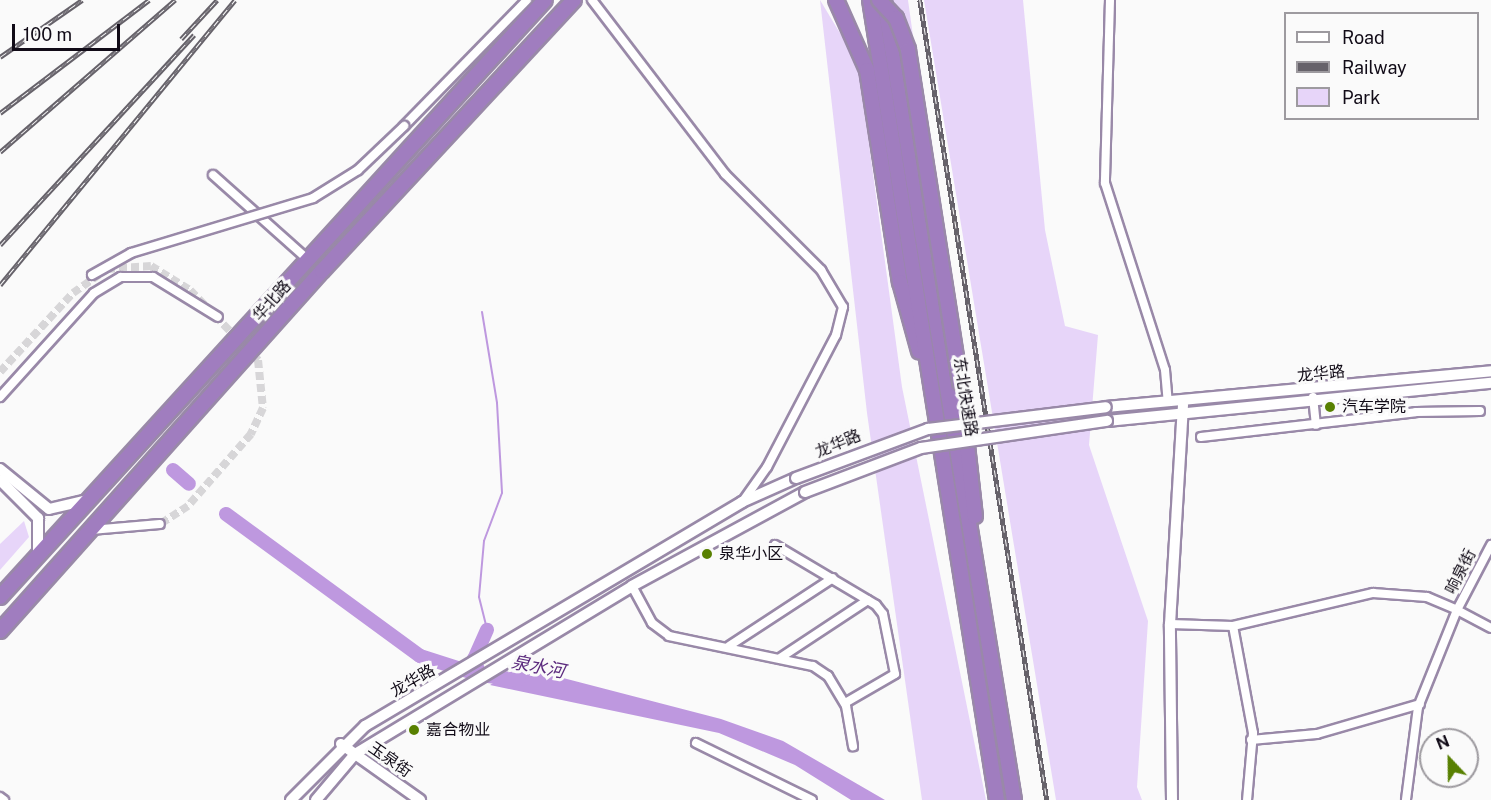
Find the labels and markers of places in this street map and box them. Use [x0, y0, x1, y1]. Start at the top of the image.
place label: 汽车学院 [1342, 397, 1406, 417]
marker: 汽车学院 [1323, 400, 1337, 414]
place label: 泉华小区 [719, 544, 783, 564]
marker: 泉华小区 [700, 547, 714, 561]
place label: 嘉合物业 [426, 720, 490, 740]
marker: 嘉合物业 [407, 723, 421, 737]

